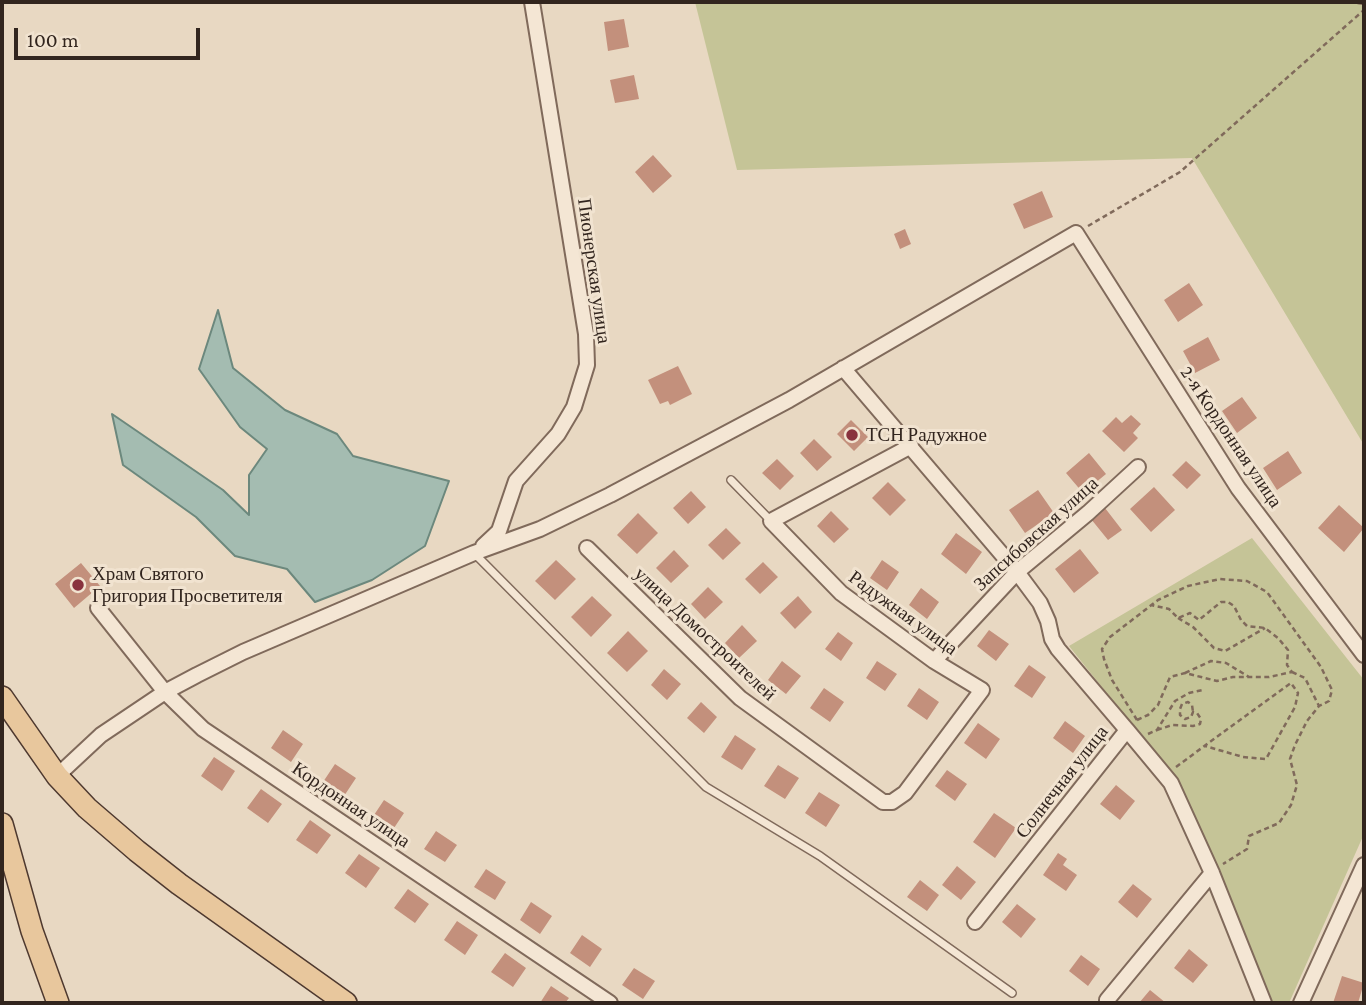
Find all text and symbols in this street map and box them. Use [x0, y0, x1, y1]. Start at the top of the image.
scale bar [18, 14, 203, 58]
text: 100 m [27, 28, 79, 52]
street label: Пионерская улица [573, 197, 615, 345]
street label: 2-я Кордонная улица [1175, 362, 1287, 512]
place label: ТСН Радужное [866, 424, 987, 446]
marker: ТСН Радужное [844, 427, 860, 443]
street label: Запсибовская улица [969, 472, 1103, 596]
street label: улица Домостроителей [629, 562, 781, 706]
place label: Храм Святого Григория Просветителя [92, 563, 283, 607]
street label: Радужная улица [844, 566, 962, 660]
marker: Храм Святого Григория Просветителя [70, 577, 86, 593]
street label: Солнечная улица [1011, 721, 1113, 843]
street label: Кордонная улица [288, 757, 414, 853]

